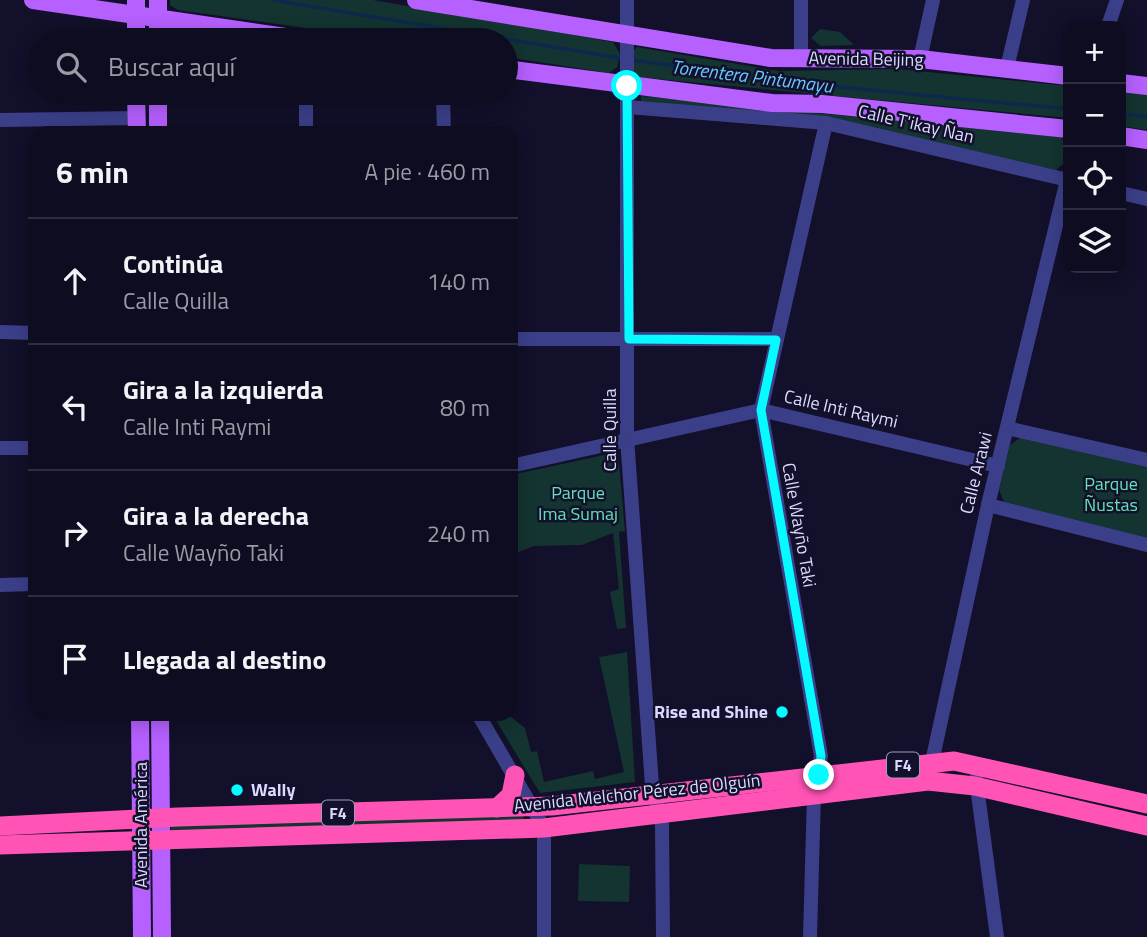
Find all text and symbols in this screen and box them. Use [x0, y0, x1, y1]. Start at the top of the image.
map controls [1063, 21, 1126, 273]
button: + [1063, 21, 1126, 84]
search box [28, 28, 518, 105]
street label: Avenida Beijing [808, 44, 924, 73]
text: Buscar aquí [108, 47, 235, 86]
icon: search [52, 48, 90, 86]
water label: Torrentera Pintumayu [670, 51, 836, 100]
route start [611, 70, 642, 101]
button: − [1063, 84, 1126, 147]
street label: Calle T'ikay Ñan [855, 97, 977, 150]
button: locate [1063, 147, 1126, 210]
text: 6 min [56, 149, 129, 195]
text: A pie · 460 m [364, 154, 490, 189]
button: layers [1063, 210, 1126, 273]
text: Continúa [123, 244, 223, 283]
icon: ahead [56, 262, 94, 300]
text: 140 m [427, 264, 490, 299]
text: Calle Quilla [123, 283, 229, 318]
text: Gira a la izquierda [123, 370, 324, 409]
street label: Calle Inti Raymi [781, 382, 901, 435]
icon: left [56, 388, 94, 426]
street label: Calle Quilla [596, 389, 623, 471]
text: 80 m [440, 390, 490, 425]
text: Calle Inti Raymi [123, 409, 271, 444]
street label: Calle Arawi [952, 429, 999, 517]
street label: Calle Wayño Taki [775, 460, 824, 589]
park label: Parque Ñustas [1084, 470, 1138, 518]
park label: Parque Ima Sumaj [538, 479, 618, 527]
text: Gira a la derecha [123, 496, 309, 535]
icon: right [56, 514, 94, 552]
text: 240 m [427, 516, 490, 551]
text: Calle Wayño Taki [123, 535, 284, 570]
icon: arrive [56, 640, 94, 678]
text: Llegada al destino [123, 640, 326, 679]
place label: Rise and Shine [654, 698, 768, 725]
marker: Rise and Shine [774, 704, 790, 720]
road number: F4 [887, 752, 919, 778]
route end [803, 759, 834, 790]
street label: Avenida América [127, 762, 154, 888]
street label: Avenida Melchor Pérez de Olguín [512, 766, 761, 819]
place label: Wally [251, 776, 295, 803]
marker: Wally [229, 782, 245, 798]
road number: F4 [322, 800, 354, 826]

